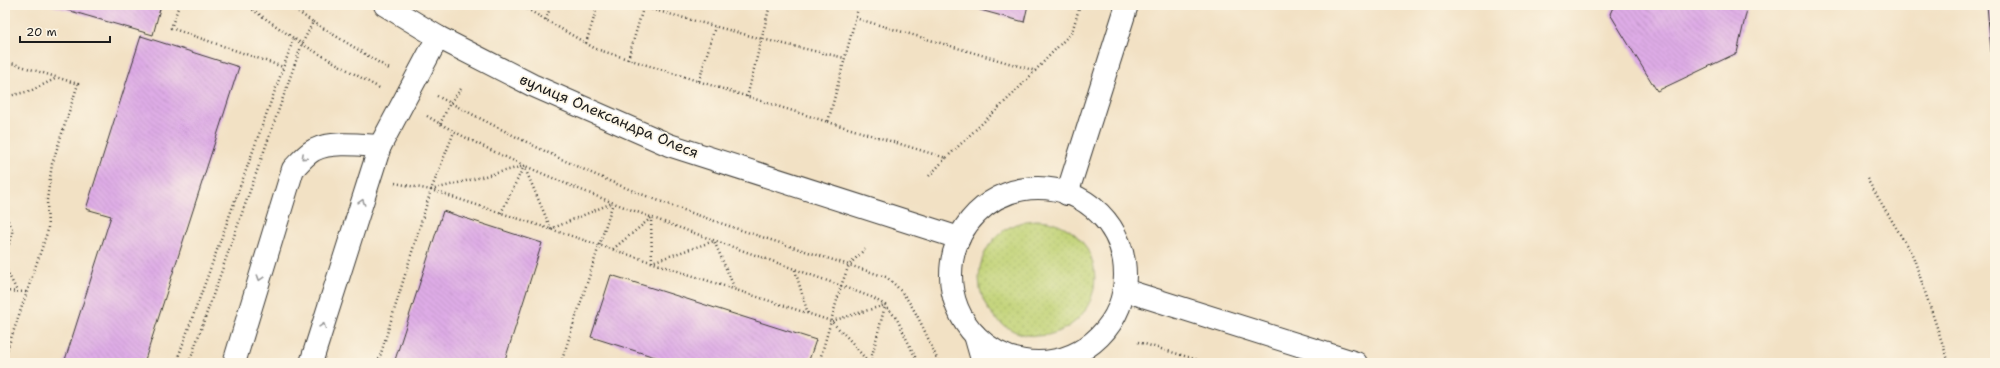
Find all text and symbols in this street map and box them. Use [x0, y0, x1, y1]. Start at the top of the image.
scale bar [20, 18, 110, 44]
text: 20 m [26, 24, 57, 40]
street label: вулиця Олександра Олеся [516, 69, 702, 163]
one-way arrow [302, 153, 309, 160]
one-way arrow [358, 199, 366, 206]
one-way arrow [256, 274, 265, 281]
one-way arrow [318, 323, 327, 330]

